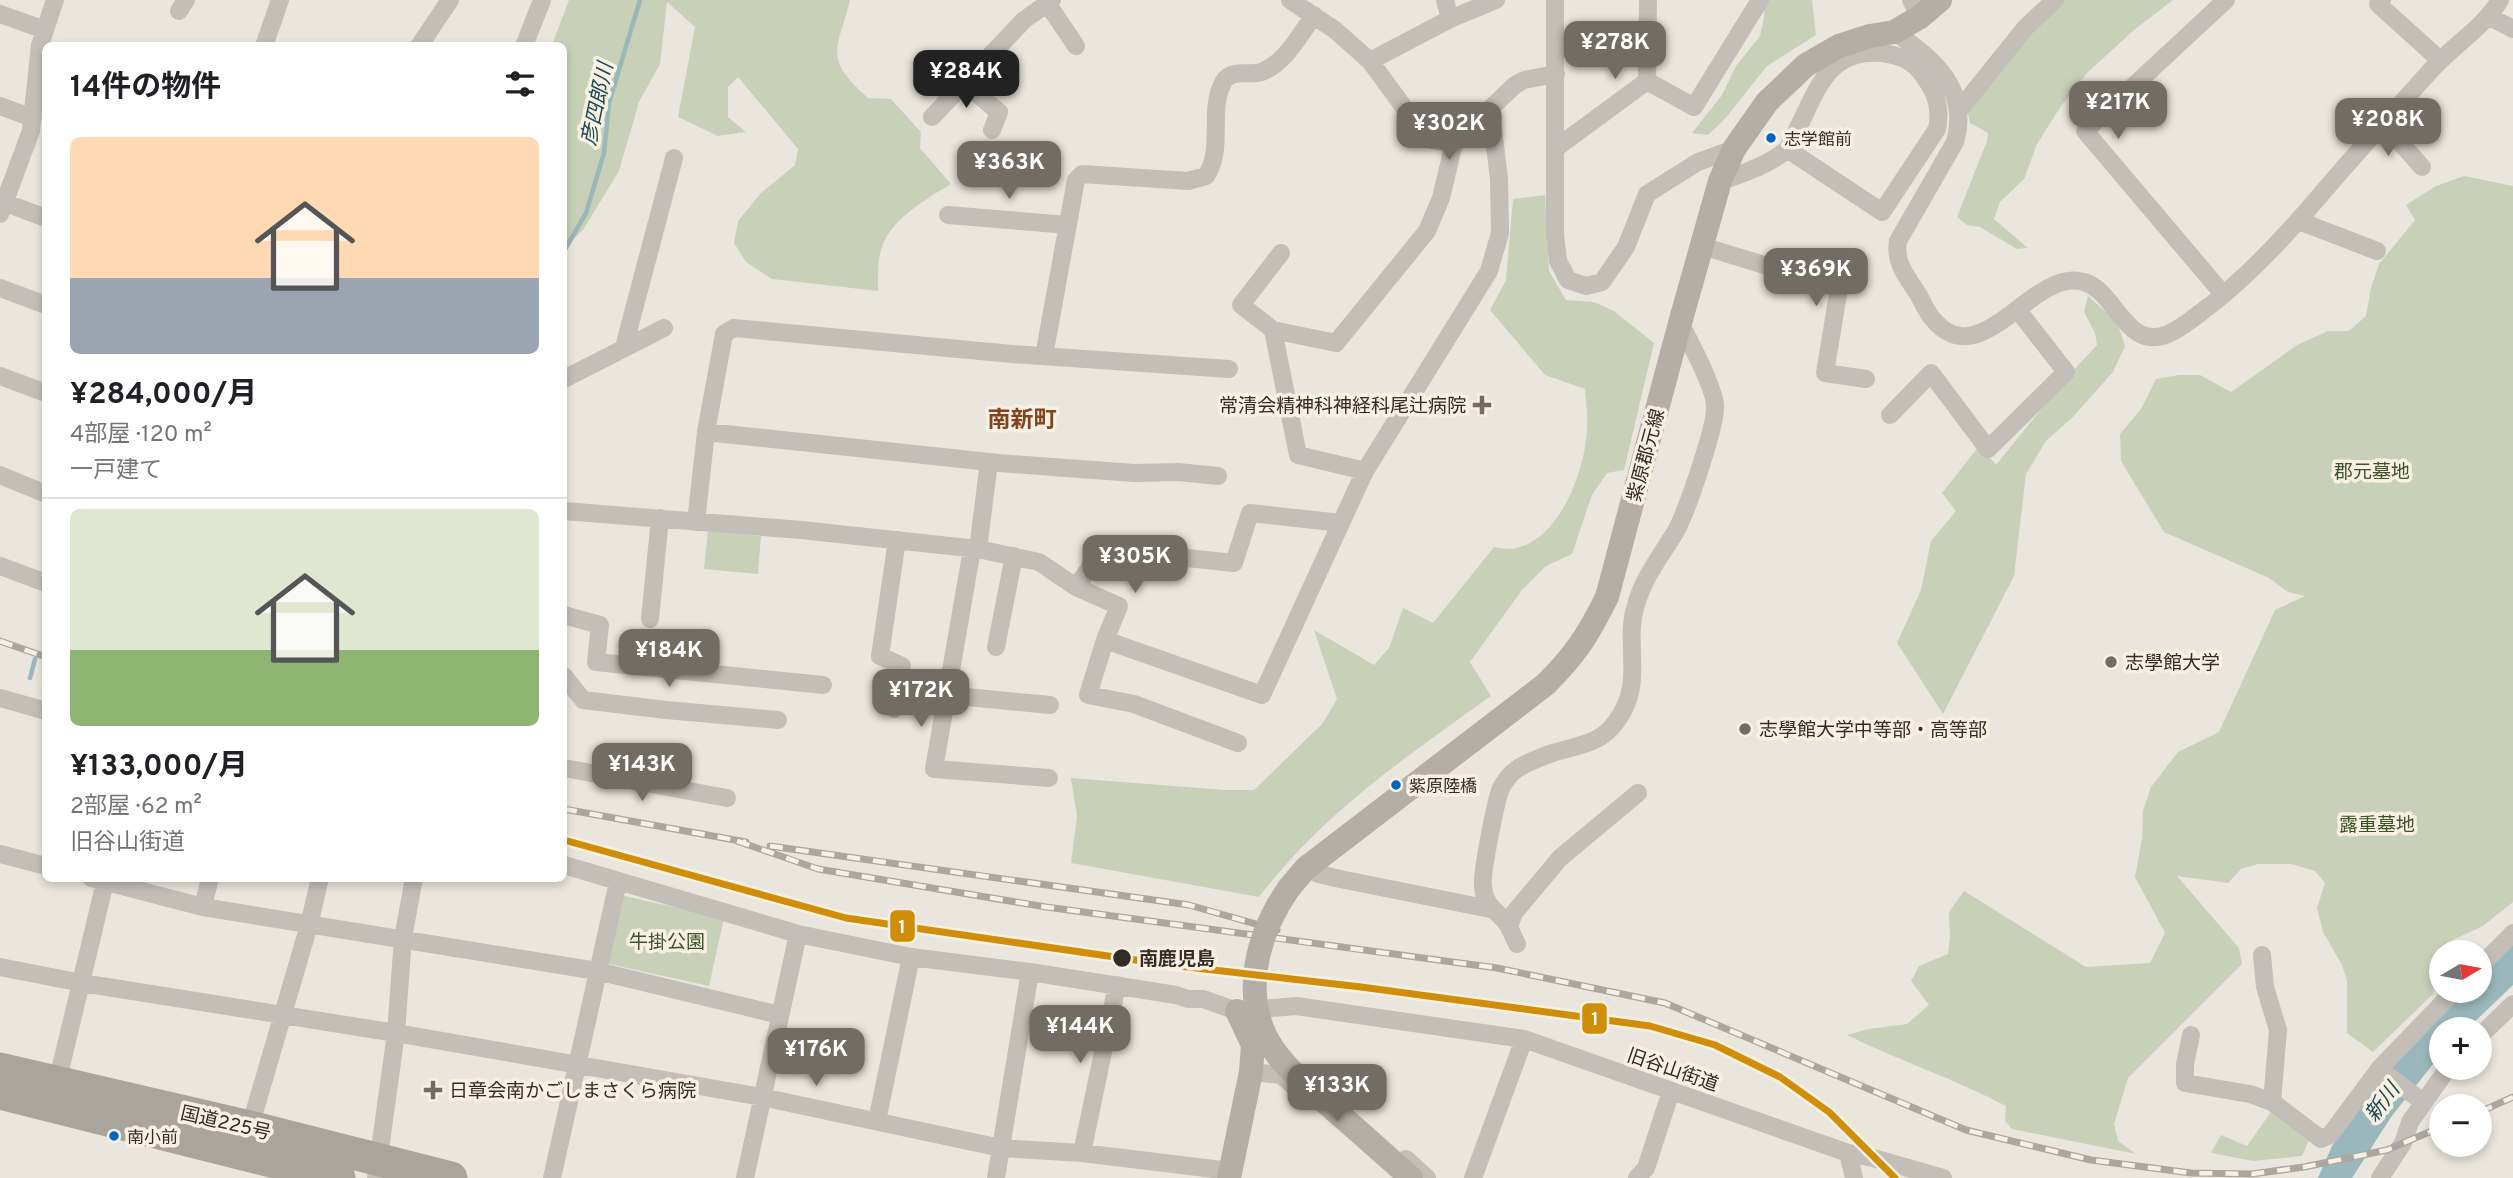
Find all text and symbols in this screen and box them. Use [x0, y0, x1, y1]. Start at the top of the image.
pin: ¥278K [1566, 22, 1664, 81]
text: ¥278K [1580, 29, 1650, 58]
pin: ¥284K [917, 50, 1015, 110]
water label: 彦四郎川 [577, 58, 621, 148]
text: ¥284K [929, 58, 1003, 87]
icon: filters [501, 65, 539, 103]
text: 14件の物件 [70, 70, 221, 107]
pin: ¥217K [2069, 82, 2167, 141]
text: ¥217K [2085, 89, 2151, 118]
pin: ¥208K [2339, 99, 2437, 158]
pin: ¥302K [1400, 102, 1498, 162]
text: ¥208K [2351, 106, 2425, 135]
text: ¥302K [1413, 110, 1485, 139]
place label: 志学館前 [1784, 130, 1852, 152]
marker: 志学館前 [1764, 131, 1778, 145]
pin: ¥363K [960, 142, 1058, 201]
text: ¥363K [973, 149, 1045, 178]
icon: home [242, 183, 368, 309]
pin: ¥369K [1767, 248, 1865, 308]
text: ¥369K [1780, 256, 1852, 285]
text: ¥284,000/月 [70, 377, 257, 414]
place label: 常清会精神科神経科尾辻病院 [1219, 395, 1466, 419]
marker: 常清会精神科神経科尾辻病院 [1472, 395, 1492, 415]
district label: 南新町 [988, 407, 1057, 436]
street label: 紫原郡元線 [1623, 407, 1671, 505]
text: 4部屋 · 120 m² [70, 421, 212, 450]
text: 一戸建て [70, 457, 162, 486]
park label: 郡元墓地 [2334, 461, 2410, 485]
pin: ¥305K [1086, 536, 1184, 595]
text: ¥305K [1099, 543, 1171, 572]
icon: home [242, 555, 368, 681]
pin: ¥184K [620, 630, 718, 689]
text: ¥184K [635, 637, 703, 666]
place label: 志學館大学 [2125, 652, 2220, 676]
marker: 志學館大学 [2103, 654, 2119, 670]
pin: ¥172K [872, 670, 970, 729]
text: ¥172K [888, 677, 954, 706]
place label: 志學館大学中等部・高等部 [1759, 719, 1987, 743]
marker: 志學館大学中等部・高等部 [1737, 721, 1753, 737]
pin: ¥143K [593, 744, 691, 803]
text: ¥133,000/月 [70, 749, 248, 786]
text: ¥143K [608, 751, 676, 780]
place label: 紫原陸橋 [1409, 777, 1477, 799]
marker: 紫原陸橋 [1389, 778, 1403, 792]
text: 2部屋 · 62 m² [70, 793, 202, 822]
park label: 露重墓地 [2339, 814, 2415, 838]
text: 旧谷山街道 [70, 829, 185, 858]
line badge: 1 [889, 909, 916, 943]
text: 1 [898, 916, 906, 940]
park label: 牛掛公園 [629, 931, 705, 955]
north arrow [2429, 940, 2492, 1003]
map controls [2429, 940, 2492, 1157]
marker: 南鹿児島 [1111, 947, 1133, 969]
place label: 南鹿児島 [1139, 948, 1215, 972]
line badge: 1 [1581, 1002, 1608, 1035]
pin: ¥144K [1031, 1006, 1129, 1065]
text: 1 [1591, 1008, 1599, 1032]
text: ¥144K [1045, 1013, 1115, 1042]
button: + [2429, 1017, 2492, 1080]
pin: ¥176K [767, 1028, 865, 1088]
text: ¥176K [784, 1036, 848, 1065]
street label: 旧谷山街道 [1624, 1044, 1721, 1098]
pin: ¥133K [1288, 1064, 1386, 1124]
text: ¥133K [1304, 1072, 1370, 1101]
water label: 新川 [2360, 1076, 2408, 1128]
marker: 日章会南かごしまさくら病院 [423, 1080, 443, 1100]
place label: 日章会南かごしまさくら病院 [449, 1080, 696, 1104]
button: − [2429, 1094, 2492, 1157]
street label: 国道225号 [178, 1102, 273, 1146]
place label: 南小前 [127, 1128, 178, 1150]
marker: 南小前 [107, 1129, 121, 1143]

